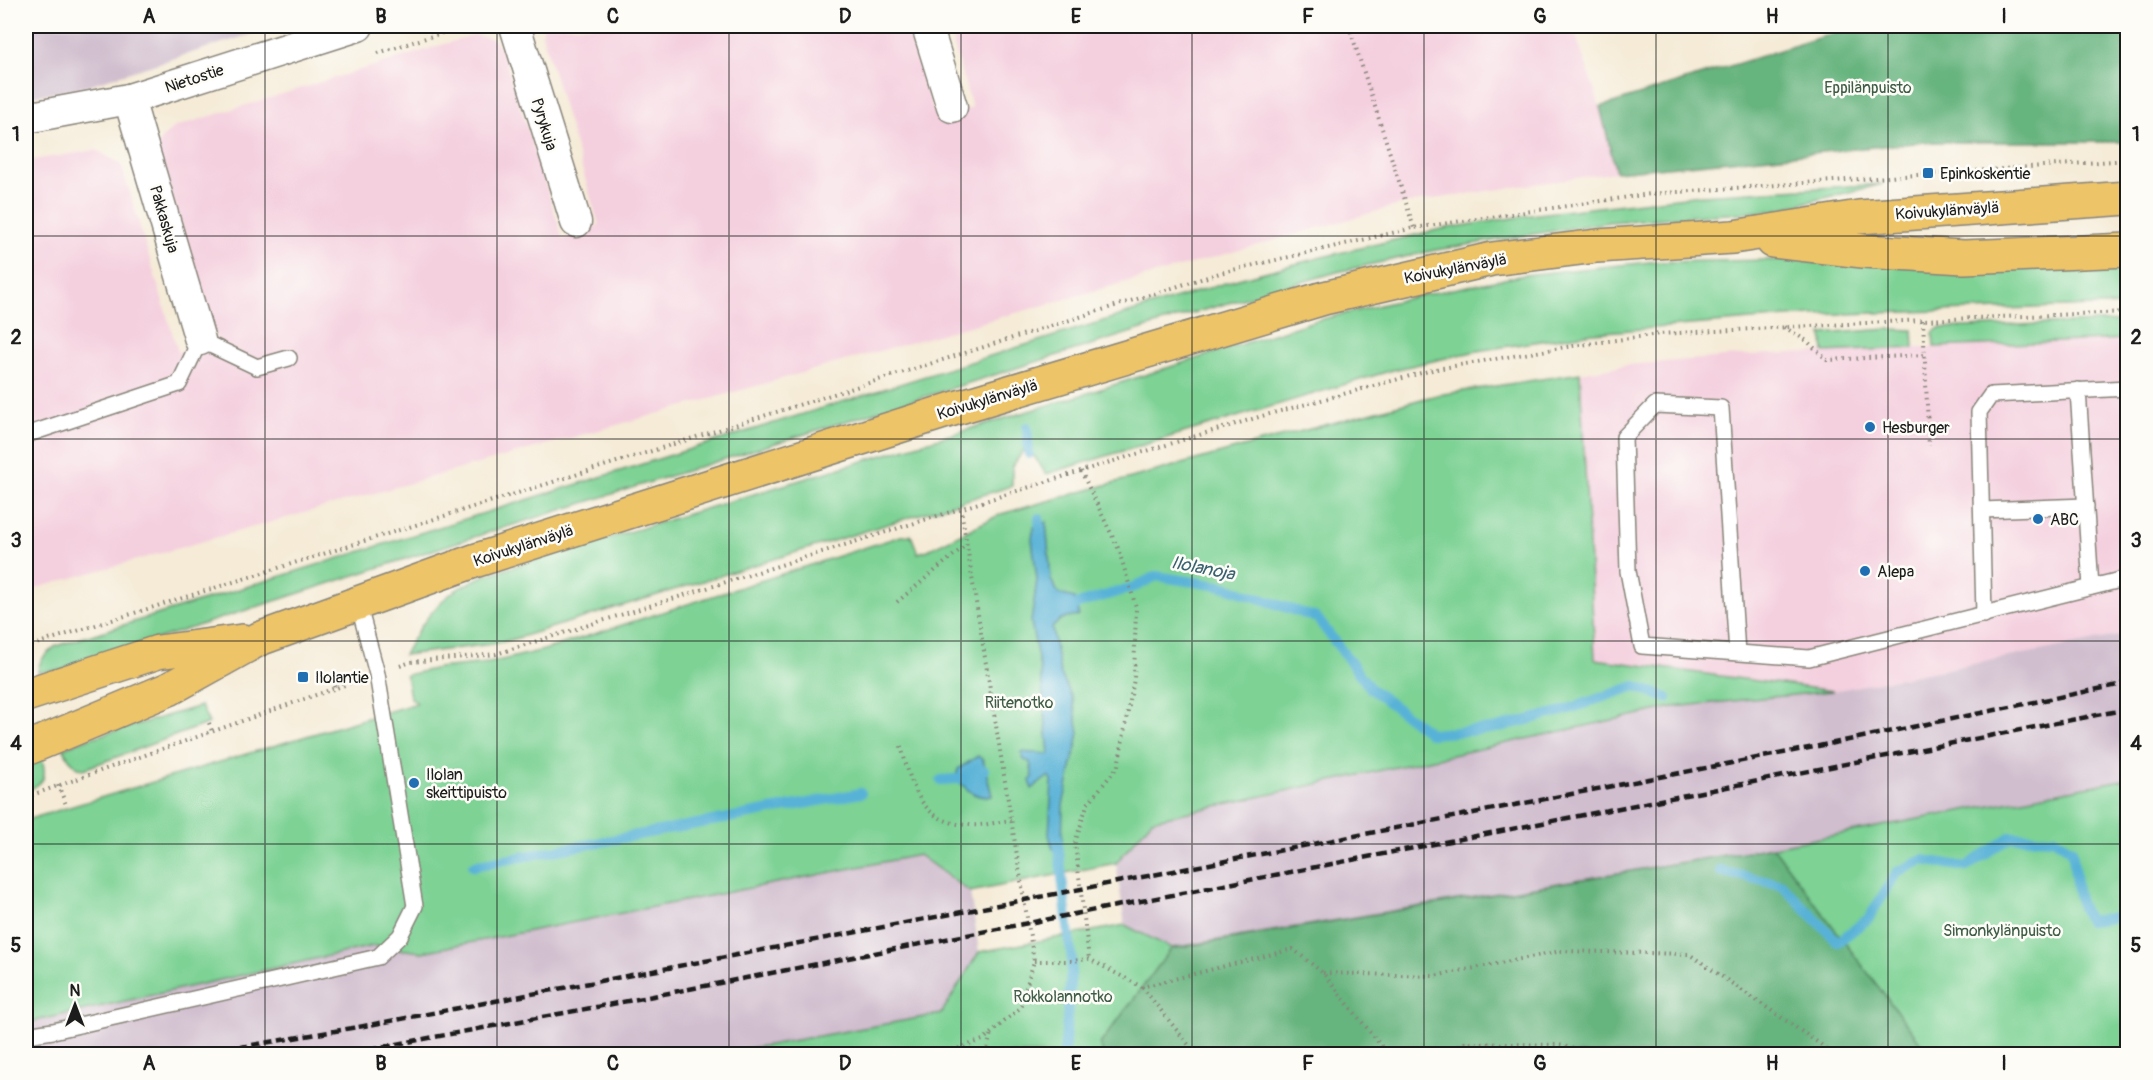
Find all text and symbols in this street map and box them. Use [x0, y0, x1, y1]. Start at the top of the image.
text: A [143, 4, 156, 29]
text: B [375, 4, 387, 29]
text: C [607, 4, 619, 29]
text: D [839, 4, 852, 29]
text: E [1071, 4, 1082, 29]
text: F [1302, 4, 1314, 29]
text: G [1533, 4, 1547, 29]
text: H [1766, 4, 1779, 29]
text: I [2001, 4, 2007, 29]
street label: Nietostie [162, 60, 226, 98]
park label: Eppilänpuisto [1824, 78, 1912, 98]
street label: Pyrykuja [527, 96, 562, 153]
text: 1 [12, 122, 20, 147]
text: 1 [2132, 122, 2140, 147]
place label: Epinkoskentie [1940, 164, 2030, 184]
marker: Epinkoskentie [1921, 166, 1935, 180]
street label: Pakkaskuja [145, 183, 183, 255]
street label: Koivukylänväylä [1895, 197, 2000, 225]
street label: Koivukylänväylä [1402, 249, 1508, 289]
text: 2 [10, 325, 22, 350]
text: 2 [2130, 325, 2142, 350]
street label: Koivukylänväylä [935, 375, 1040, 425]
place label: Hesburger [1882, 418, 1950, 438]
marker: Hesburger [1863, 420, 1877, 434]
place label: ABC [2050, 510, 2079, 530]
marker: ABC [2031, 512, 2045, 526]
street label: Koivukylänväylä [471, 520, 576, 572]
text: 3 [10, 528, 22, 553]
text: 3 [2130, 528, 2142, 553]
water label: Ilolanoja [1169, 551, 1238, 586]
place label: Alepa [1877, 562, 1914, 582]
marker: Alepa [1858, 564, 1872, 578]
place label: Ilolantie [315, 668, 369, 688]
marker: Ilolantie [296, 670, 310, 684]
park label: Riitenotko [985, 693, 1054, 713]
text: 4 [10, 731, 22, 756]
text: 4 [2130, 731, 2142, 756]
place label: Ilolan skeittipuisto [426, 765, 507, 803]
marker: Ilolan skeittipuisto [407, 776, 421, 790]
park label: Simonkylänpuisto [1943, 921, 2061, 941]
text: 5 [11, 933, 22, 958]
text: 5 [2131, 933, 2142, 958]
north arrow [45, 975, 105, 1035]
text: N [70, 981, 81, 1001]
park label: Rokkolannotko [1013, 987, 1113, 1007]
text: A [143, 1051, 156, 1076]
text: B [375, 1051, 387, 1076]
text: C [607, 1051, 619, 1076]
text: D [839, 1051, 852, 1076]
text: E [1071, 1051, 1082, 1076]
text: F [1302, 1051, 1314, 1076]
text: G [1533, 1051, 1547, 1076]
text: H [1766, 1051, 1779, 1076]
text: I [2001, 1051, 2007, 1076]

